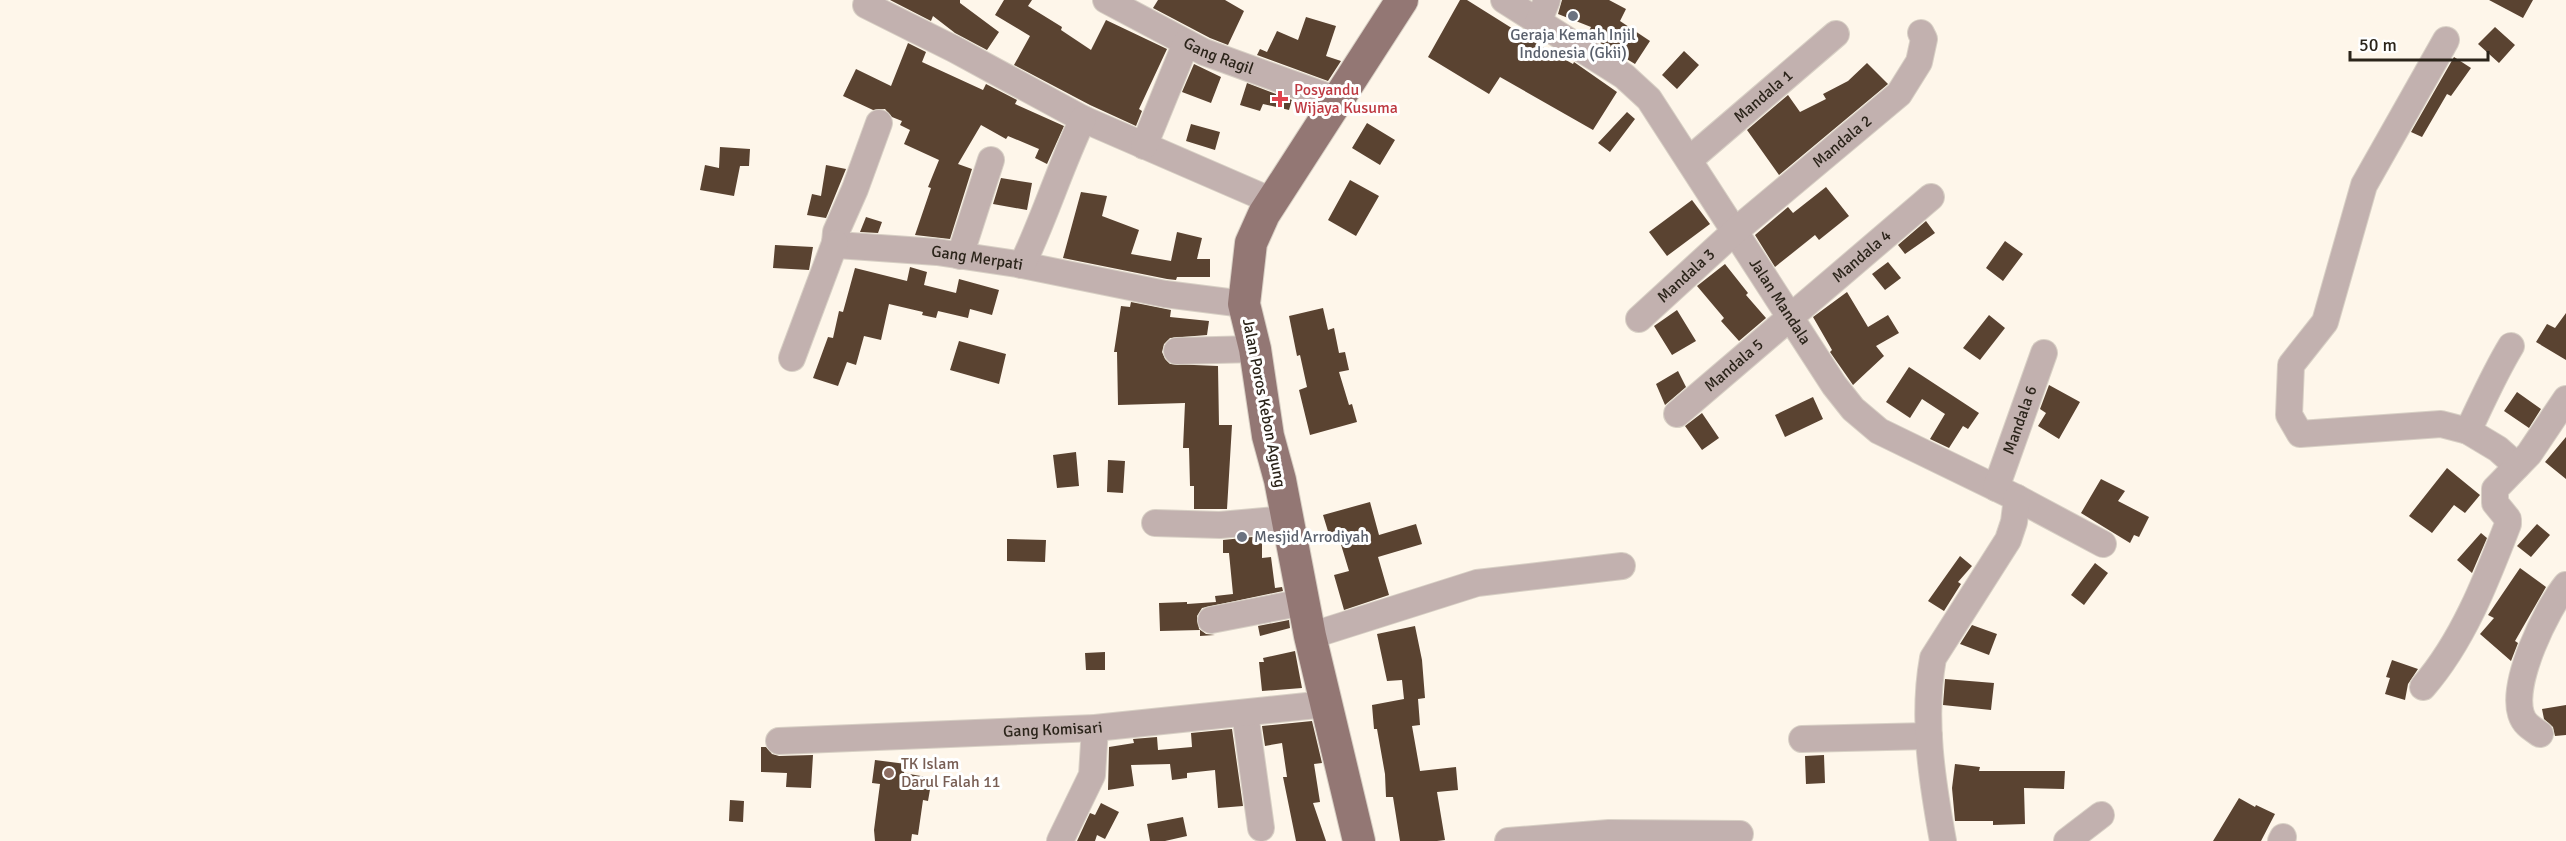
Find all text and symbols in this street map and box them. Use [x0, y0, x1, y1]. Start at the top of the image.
marker: Geraja Kemah Injil Indonesia (Gkii) [1566, 9, 1580, 23]
scale bar [2350, 24, 2488, 62]
place label: Geraja Kemah Injil Indonesia (Gkii) [1510, 25, 1636, 63]
street label: Gang Ragil [1180, 33, 1257, 79]
text: 50 m [2359, 34, 2397, 56]
street label: Mandala 1 [1730, 65, 1797, 127]
place label: Posyandu Wijaya Kusuma [1294, 80, 1398, 118]
marker: Posyandu Wijaya Kusuma [1271, 90, 1289, 108]
street label: Mandala 2 [1808, 111, 1876, 172]
street label: Mandala 4 [1828, 225, 1896, 287]
street label: Gang Merpati [931, 242, 1025, 275]
street label: Mandala 3 [1653, 244, 1719, 307]
street label: Jalan Mandala [1745, 254, 1815, 348]
street label: Jalan Poros Kebon Agung [1238, 317, 1290, 489]
street label: Mandala 5 [1700, 334, 1768, 396]
street label: Mandala 6 [1999, 383, 2042, 457]
place label: Mesjid Arrodiyah [1254, 527, 1369, 547]
marker: Mesjid Arrodiyah [1235, 530, 1249, 544]
street label: Gang Komisari [1003, 717, 1103, 742]
place label: TK Islam Darul Falah 11 [901, 754, 1000, 792]
marker: TK Islam Darul Falah 11 [882, 766, 896, 780]

